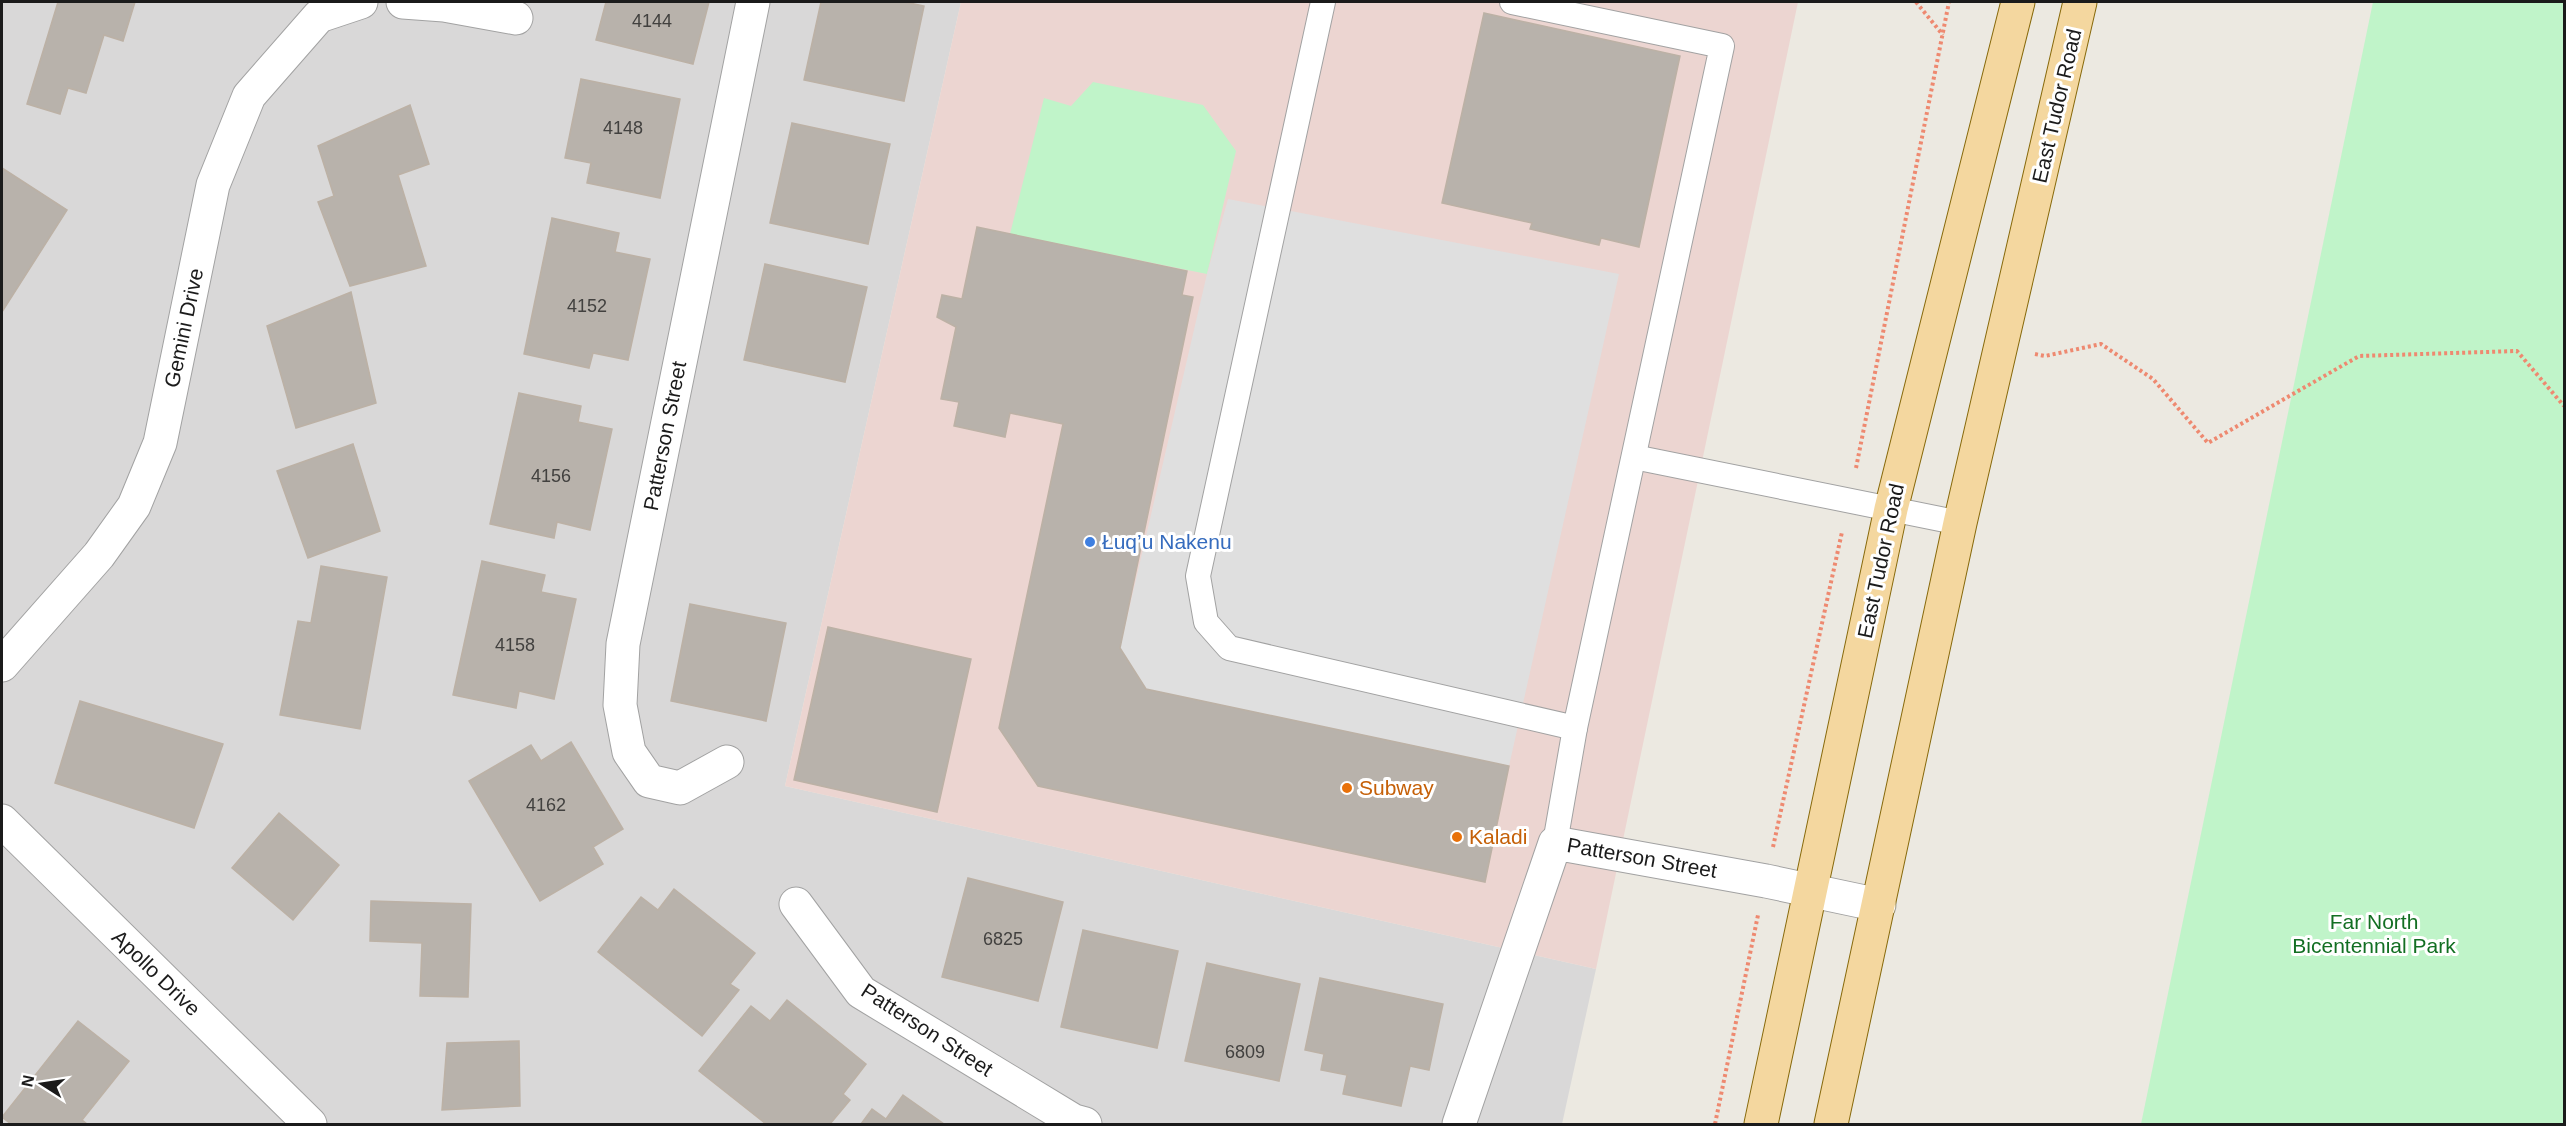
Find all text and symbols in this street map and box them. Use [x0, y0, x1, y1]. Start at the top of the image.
house number: 4144 [632, 11, 672, 31]
street label: East Tudor Road [2028, 27, 2085, 185]
house number: 4148 [603, 118, 643, 138]
street label: Gemini Drive [160, 266, 207, 390]
house number: 4152 [567, 296, 607, 316]
street label: Patterson Street [639, 359, 690, 513]
house number: 4156 [531, 466, 571, 486]
street label: East Tudor Road [1853, 481, 1908, 640]
place label: Łuq’u Nakenu [1102, 530, 1232, 553]
marker: Łuq’u Nakenu [1083, 535, 1097, 549]
house number: 4158 [495, 635, 535, 655]
place label: Subway [1359, 776, 1434, 799]
marker: Subway [1340, 781, 1354, 795]
house number: 4162 [526, 795, 566, 815]
place label: Kaladi [1469, 825, 1527, 848]
marker: Kaladi [1450, 830, 1464, 844]
street label: Patterson Street [1565, 833, 1719, 882]
park label: Far North Bicentennial Park [2292, 910, 2456, 957]
street label: Apollo Drive [108, 925, 205, 1020]
house number: 6825 [983, 929, 1023, 949]
street label: Patterson Street [857, 979, 997, 1081]
house number: 6809 [1225, 1042, 1265, 1062]
north arrow [12, 1054, 72, 1114]
text: N [18, 1074, 37, 1088]

